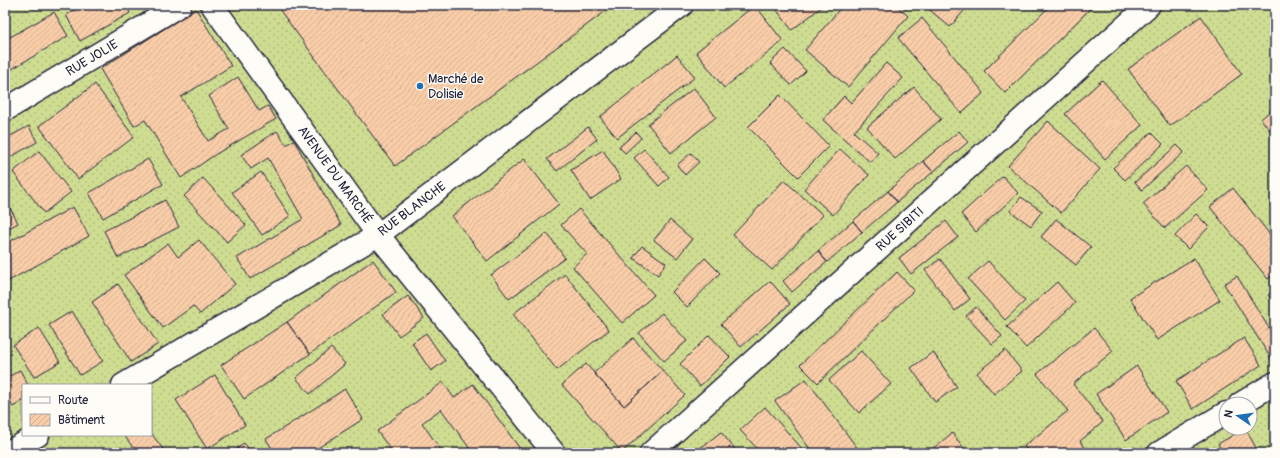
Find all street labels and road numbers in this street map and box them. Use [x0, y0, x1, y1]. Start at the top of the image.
street label: RUE JOLIE [63, 36, 121, 80]
street label: AVENUE DU MARCHÉ [294, 123, 376, 227]
street label: RUE BLANCHE [375, 178, 449, 240]
street label: RUE SIBITI [873, 203, 927, 255]

